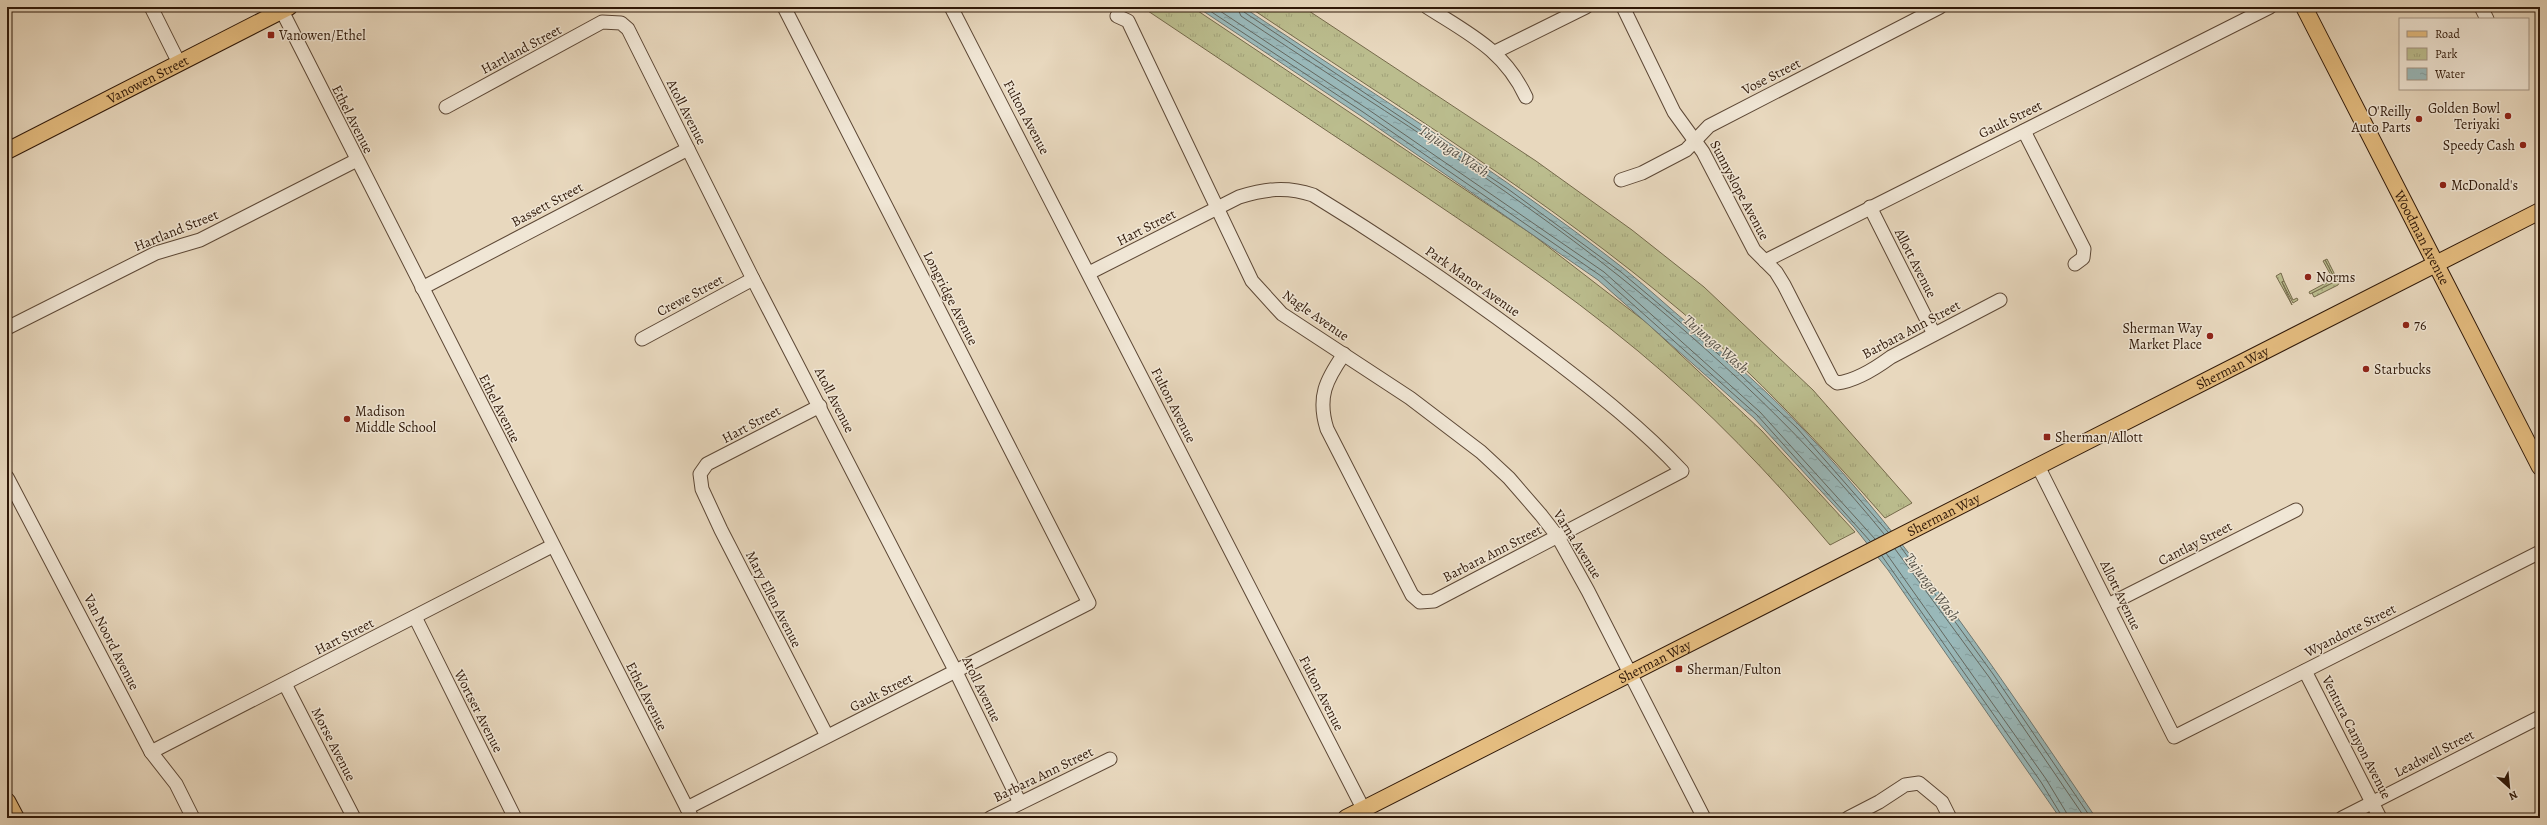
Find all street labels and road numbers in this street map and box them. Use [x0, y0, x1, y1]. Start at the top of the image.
street label: Hartland Street [477, 20, 565, 79]
street label: Vanowen Street [103, 51, 192, 109]
street label: Vose Street [1738, 53, 1804, 100]
street label: Atoll Avenue [662, 75, 711, 148]
street label: Fulton Avenue [999, 77, 1054, 158]
street label: Ethel Avenue [327, 82, 378, 157]
street label: Gault Street [1975, 96, 2046, 143]
street label: Sunnyslope Avenue [1705, 137, 1774, 243]
street label: Bassett Street [508, 177, 587, 231]
street label: Woodman Avenue [2389, 186, 2454, 288]
street label: Hart Street [1113, 204, 1179, 250]
street label: Hartland Street [131, 205, 221, 256]
street label: Allott Avenue [1890, 224, 1941, 301]
street label: Park Manor Avenue [1421, 242, 1524, 321]
street label: Longridge Avenue [919, 248, 982, 349]
street label: Crewe Street [654, 270, 727, 321]
street label: Nagle Avenue [1279, 285, 1353, 345]
street label: Barbara Ann Street [1859, 295, 1964, 363]
street label: Sherman Way [2193, 341, 2273, 394]
street label: Atoll Avenue [810, 363, 859, 436]
street label: Fulton Avenue [1147, 364, 1201, 446]
street label: Ethel Avenue [474, 371, 525, 446]
street label: Hart Street [719, 401, 784, 448]
street label: Sherman Way [1904, 488, 1984, 541]
street label: Varna Avenue [1548, 505, 1606, 582]
street label: Cantlay Street [2155, 516, 2236, 570]
street label: Barbara Ann Street [1439, 520, 1545, 587]
street label: Mary Ellen Avenue [741, 548, 806, 651]
street label: Allott Avenue [2095, 556, 2146, 633]
street label: Van Noord Avenue [79, 590, 144, 693]
street label: Wyandotte Street [2300, 599, 2399, 662]
street label: Hart Street [311, 613, 377, 659]
street label: Sherman Way [1615, 635, 1695, 688]
street label: Atoll Avenue [957, 652, 1006, 725]
street label: Fulton Avenue [1295, 652, 1349, 734]
street label: Ethel Avenue [621, 659, 672, 734]
street label: Wortser Avenue [449, 666, 508, 756]
street label: Gault Street [846, 668, 916, 716]
street label: Ventura Canyon Avenue [2317, 671, 2396, 802]
street label: Morse Avenue [307, 704, 360, 784]
street label: Leadwell Street [2391, 725, 2478, 782]
street label: Barbara Ann Street [990, 742, 1097, 807]

